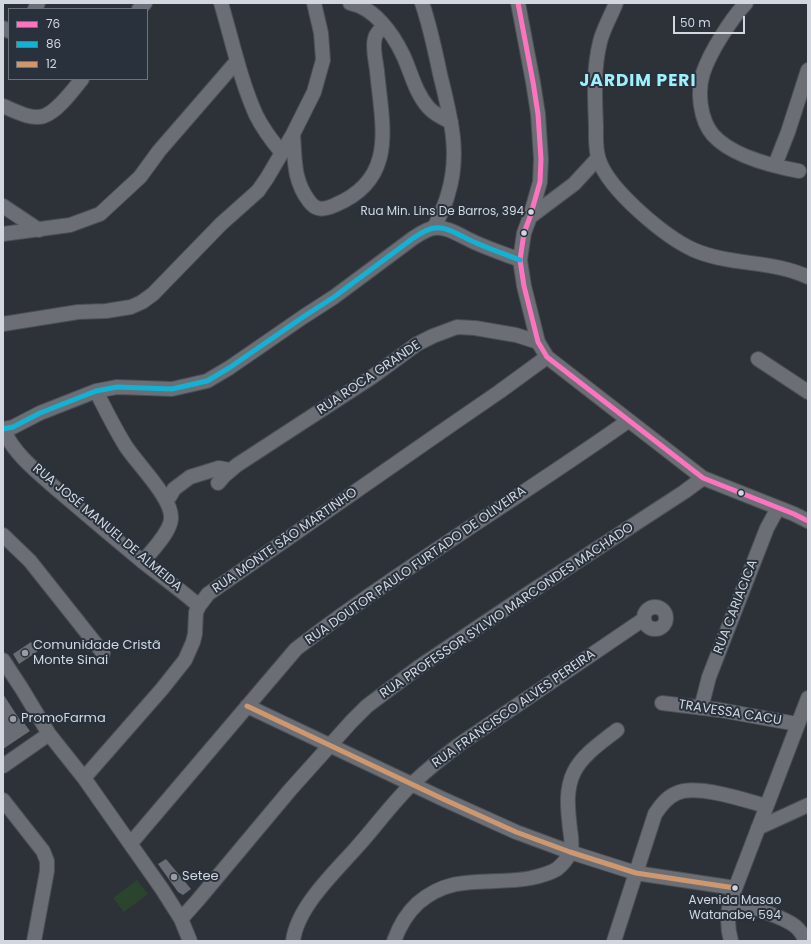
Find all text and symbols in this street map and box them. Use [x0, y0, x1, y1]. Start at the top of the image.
legend [8, 8, 148, 80]
scale bar [675, 8, 747, 34]
text: 50 m [680, 14, 711, 31]
text: 76 [46, 15, 60, 32]
text: 86 [46, 35, 61, 52]
text: 12 [46, 55, 57, 72]
district label: JARDIM PERI [580, 72, 696, 92]
place label: Rua Min. Lins De Barros, 394 [360, 205, 524, 219]
marker: Rua Min. Lins De Barros, 394 [526, 207, 536, 217]
unlabelled marker [519, 228, 529, 238]
street label: RUA ROCA GRANDE [314, 338, 424, 418]
street label: RUA JOSÉ MANUEL DE ALMEIDA [29, 461, 185, 595]
street label: RUA DOUTOR PAULO FURTADO DE OLIVEIRA [303, 483, 529, 649]
street label: RUA MONTE SÃO MARTINHO [210, 485, 360, 597]
unlabelled marker [736, 488, 746, 498]
street label: RUA PROFESSOR SYLVIO MARCONDES MACHADO [377, 520, 637, 702]
street label: RUA CARIACICA [711, 558, 761, 656]
place label: Comunidade Cristã Monte Sinai [33, 638, 161, 669]
street label: RUA FRANCISCO ALVES PEREIRA [429, 647, 599, 771]
marker: Comunidade Cristã Monte Sinai [20, 648, 30, 658]
street label: TRAVESSA CACU [677, 697, 783, 729]
place label: PromoFarma [21, 711, 106, 727]
marker: PromoFarma [8, 714, 18, 724]
place label: Setee [182, 869, 219, 885]
marker: Setee [169, 872, 179, 882]
marker: Avenida Masao Watanabe, 594 [730, 883, 740, 893]
place label: Avenida Masao Watanabe, 594 [689, 894, 781, 922]

